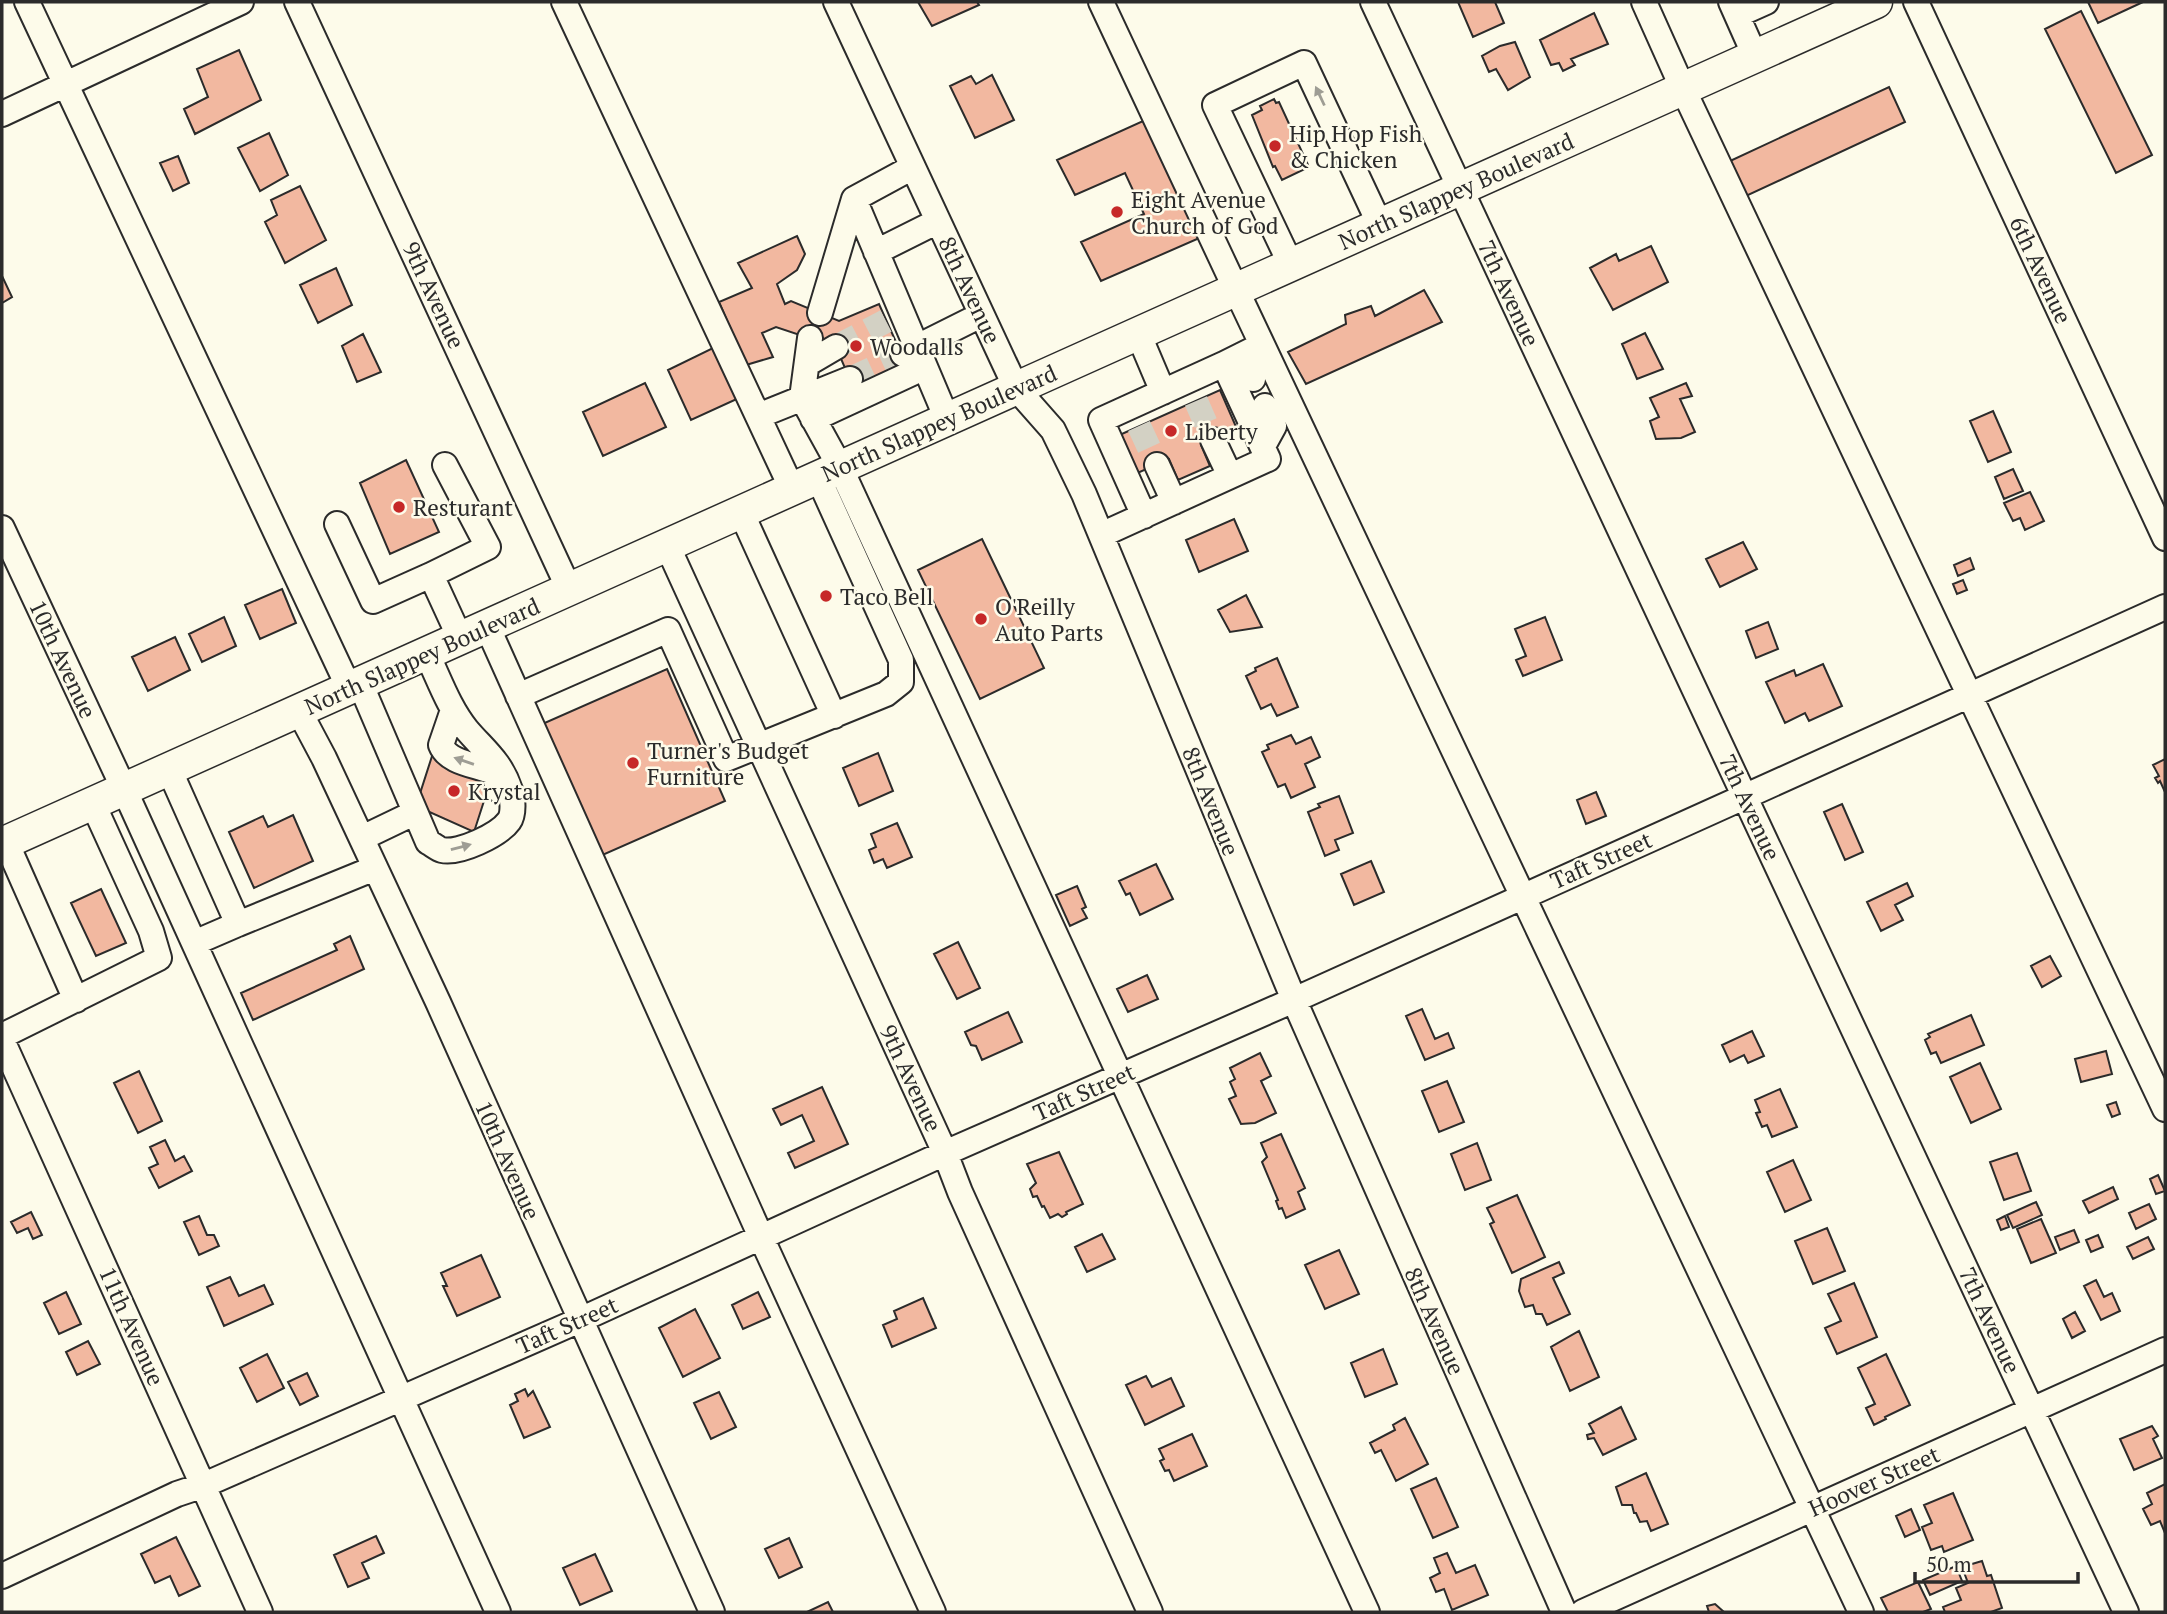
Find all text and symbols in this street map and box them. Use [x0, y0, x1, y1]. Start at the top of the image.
one-way arrow [1314, 86, 1325, 107]
place label: Hip Hop Fish & Chicken [1289, 118, 1423, 175]
street label: North Slappey Boulevard [1334, 125, 1579, 257]
marker: Hip Hop Fish & Chicken [1267, 138, 1283, 154]
place label: Eight Avenue Church of God [1131, 184, 1279, 241]
marker: Eight Avenue Church of God [1109, 204, 1125, 220]
street label: 6th Avenue [2003, 211, 2079, 329]
street label: 8th Avenue [932, 231, 1008, 349]
street label: 7th Avenue [1471, 235, 1547, 351]
street label: 9th Avenue [396, 236, 472, 354]
place label: Woodalls [870, 331, 964, 362]
marker: Woodalls [848, 338, 864, 354]
street label: North Slappey Boulevard [817, 357, 1062, 489]
place label: Liberty [1185, 416, 1258, 447]
marker: Liberty [1163, 423, 1179, 439]
place label: Resturant [413, 492, 514, 523]
marker: Resturant [391, 499, 407, 515]
place label: Taco Bell [840, 581, 933, 612]
marker: Taco Bell [818, 588, 834, 604]
street label: North Slappey Boulevard [300, 590, 545, 722]
place label: O'Reilly Auto Parts [995, 591, 1103, 648]
street label: 10th Avenue [22, 595, 104, 723]
marker: O'Reilly Auto Parts [973, 611, 989, 627]
place label: Turner's Budget Furniture [647, 735, 809, 792]
street label: 8th Avenue [1175, 742, 1247, 860]
street label: 7th Avenue [1712, 749, 1788, 865]
one-way arrow [453, 755, 474, 766]
marker: Turner's Budget Furniture [625, 755, 641, 771]
place label: Krystal [468, 776, 541, 807]
marker: Krystal [446, 783, 462, 799]
street label: Taft Street [1545, 824, 1657, 896]
one-way arrow [451, 841, 473, 852]
street label: 9th Avenue [873, 1019, 949, 1137]
street label: Taft Street [1028, 1056, 1140, 1128]
street label: 10th Avenue [468, 1096, 548, 1224]
street label: 11th Avenue [92, 1262, 172, 1390]
street label: 8th Avenue [1398, 1262, 1472, 1380]
street label: 7th Avenue [1952, 1262, 2028, 1378]
street label: Taft Street [511, 1289, 623, 1361]
street label: Hoover Street [1804, 1438, 1945, 1524]
scale bar [1915, 1540, 2078, 1584]
text: 50 m [1926, 1550, 1972, 1578]

